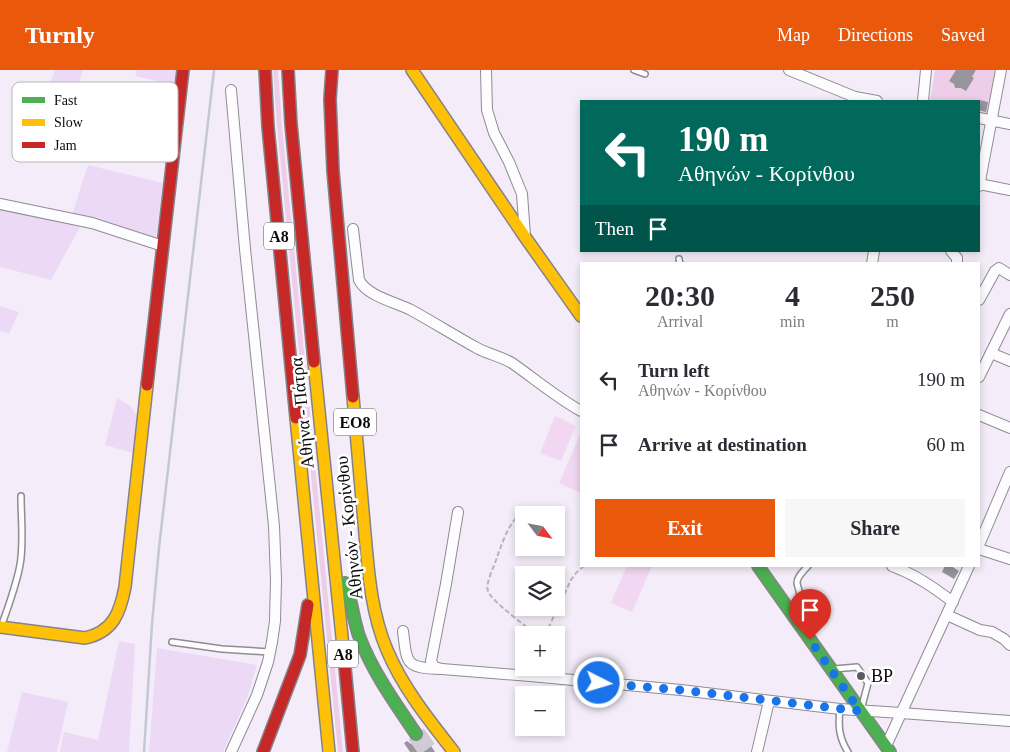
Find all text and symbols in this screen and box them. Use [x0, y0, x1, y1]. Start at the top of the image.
text: Turnly [25, 22, 95, 48]
text: Map [777, 25, 810, 45]
text: Directions [838, 25, 913, 45]
text: Saved [941, 25, 985, 45]
legend [12, 82, 178, 162]
text: Fast [54, 93, 77, 108]
text: Slow [54, 115, 84, 130]
icon: left [595, 120, 660, 185]
text: 190 m [678, 120, 768, 159]
text: Jam [54, 138, 77, 153]
text: Αθηνών - Κορίνθου [678, 161, 855, 186]
icon: arrive [644, 215, 672, 243]
text: Then [595, 218, 634, 239]
road number: Α8 [264, 223, 294, 250]
text: 20:30 [645, 279, 715, 312]
text: 4 [785, 279, 800, 312]
text: 250 [870, 279, 915, 312]
text: Arrival [657, 313, 703, 330]
text: min [780, 313, 805, 330]
text: m [886, 313, 899, 330]
street label: Αθήνα - Πάτρα [286, 356, 318, 470]
text: Turn left [638, 360, 710, 381]
icon: left [595, 366, 623, 394]
text: 190 m [917, 369, 965, 390]
text: Αθηνών - Κορίνθου [638, 382, 767, 399]
road number: ΕΟ8 [334, 408, 376, 436]
icon: arrive [595, 431, 623, 459]
text: Arrive at destination [638, 434, 807, 455]
text: 60 m [926, 434, 965, 455]
street label: Αθηνών - Κορίνθου [331, 455, 367, 601]
button: Exit [595, 499, 775, 557]
button: Share [785, 499, 965, 557]
north arrow [515, 506, 565, 556]
map controls [515, 506, 565, 736]
button: layers [515, 566, 565, 616]
pin [789, 589, 831, 640]
icon: arrive [796, 596, 824, 624]
button: + [515, 626, 565, 676]
road number: Α8 [328, 640, 358, 668]
position arrow [572, 656, 624, 708]
place label: BP [871, 666, 893, 686]
marker: BP [855, 670, 867, 682]
button: − [515, 686, 565, 736]

